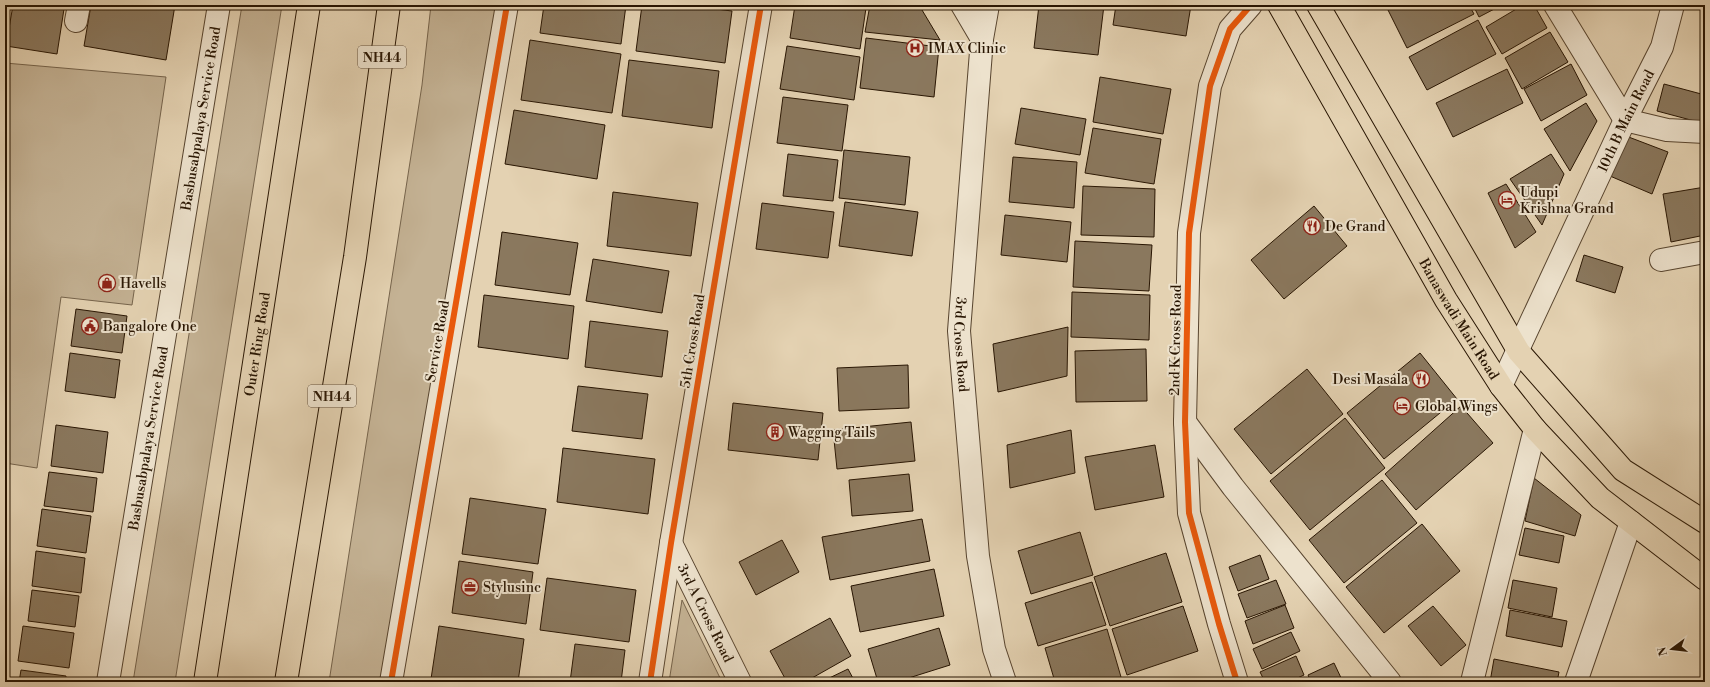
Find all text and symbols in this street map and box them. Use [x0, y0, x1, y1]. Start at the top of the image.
street label: Basbusabpalaya Service Road [177, 25, 225, 213]
hospital icon: IMAX Clinic [905, 38, 925, 58]
place label: IMAX Clinic [928, 40, 1006, 58]
road number: NH44 [358, 46, 406, 68]
street label: 10th B Main Road [1594, 67, 1659, 175]
place label: Udupi Krishna Grand [1520, 184, 1614, 218]
hotel icon: Udupi Krishna Grand [1497, 190, 1517, 210]
restaurant icon: De Grand [1302, 216, 1322, 236]
place label: De Grand [1325, 218, 1386, 236]
street label: Banaswadi Main Road [1414, 255, 1503, 383]
shop icon: Havells [97, 273, 117, 293]
place label: Havells [120, 275, 166, 293]
street label: 2nd K Cross Road [1166, 284, 1186, 396]
street label: Outer Ring Road [241, 291, 275, 397]
street label: 5th Cross Road [677, 293, 709, 390]
street label: 3rd Cross Road [949, 296, 972, 393]
street label: Service Road [422, 299, 454, 384]
public building icon: Bangalore One [80, 316, 100, 336]
place label: Bangalore One [102, 318, 197, 336]
street label: Basbusabpalaya Service Road [125, 345, 173, 533]
restaurant icon: Desi Masala [1411, 369, 1431, 389]
place label: Desi Masala [1333, 371, 1409, 389]
road number: NH44 [308, 385, 356, 407]
hotel icon: Global Wings [1392, 396, 1412, 416]
place label: Global Wings [1415, 398, 1498, 416]
building icon: Wagging Tails [765, 422, 785, 442]
place label: Wagging Tails [787, 424, 876, 442]
street label: 3rd A Cross Road [673, 561, 737, 666]
office icon: Stylusinc [460, 577, 480, 597]
place label: Stylusinc [483, 579, 541, 597]
north arrow [1652, 629, 1692, 669]
text: N [1655, 645, 1671, 657]

